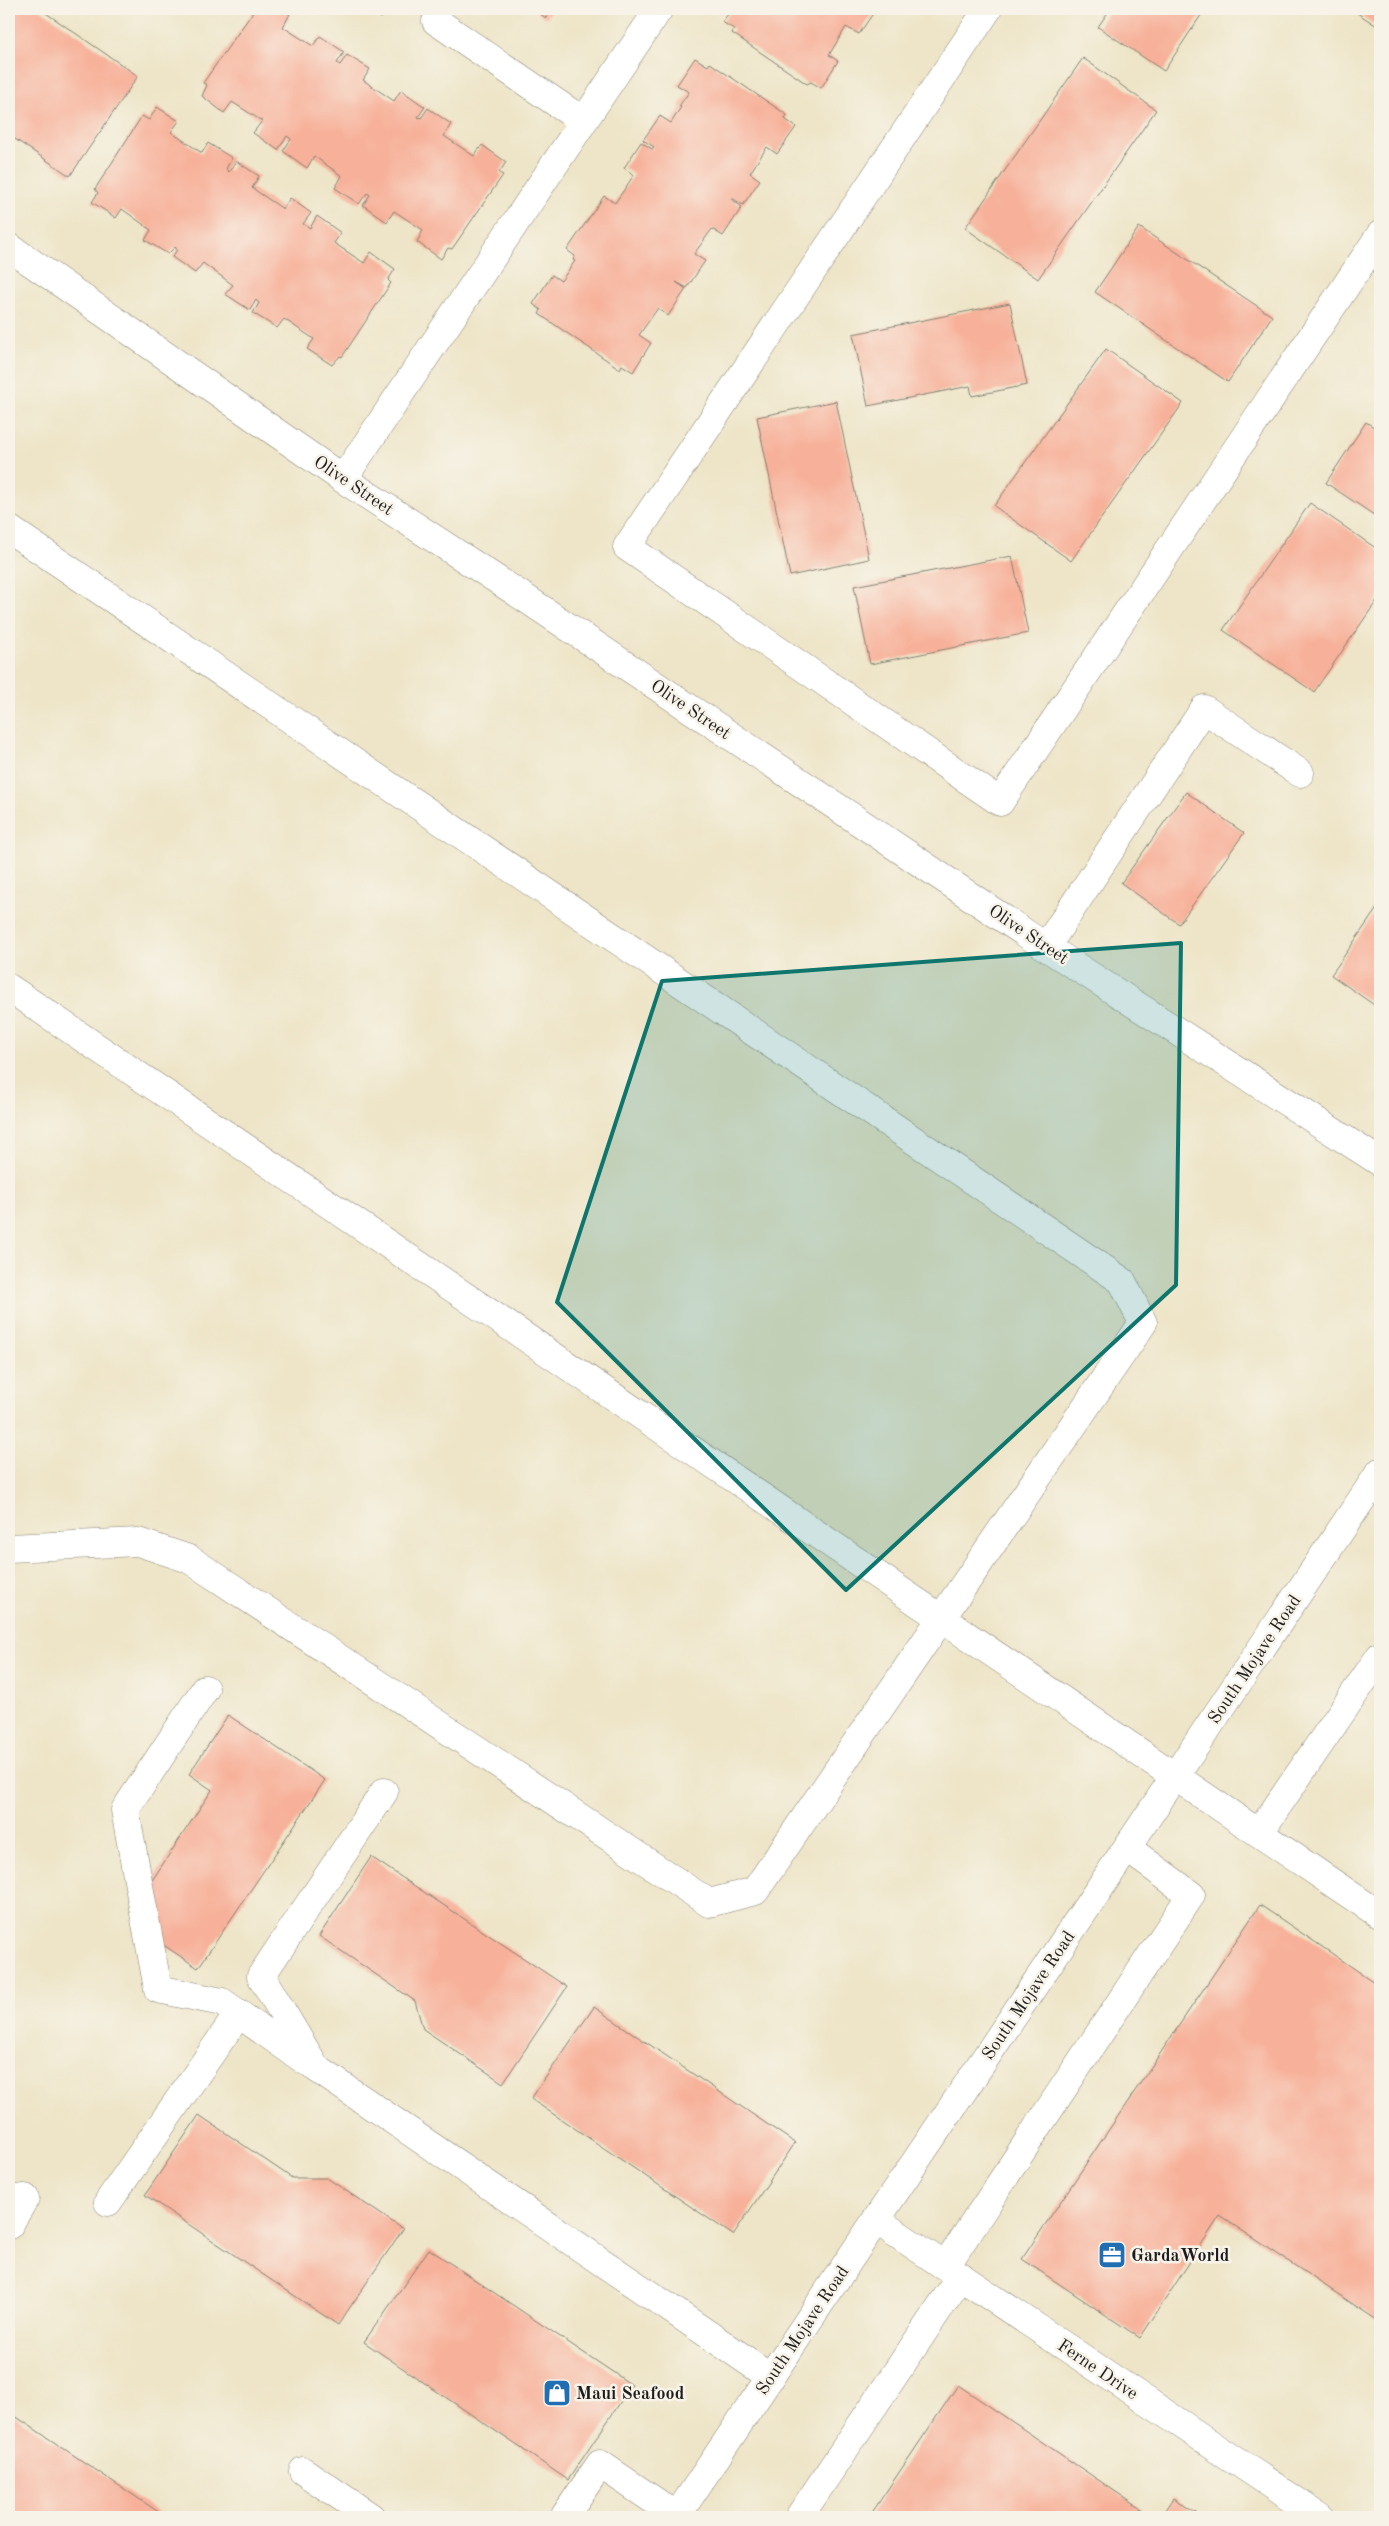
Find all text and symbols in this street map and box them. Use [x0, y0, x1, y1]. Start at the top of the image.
street label: Olive Street [310, 453, 397, 519]
street label: Olive Street [647, 677, 734, 743]
street label: Olive Street [985, 902, 1072, 968]
street label: South Mojave Road [1205, 1592, 1305, 1727]
street label: South Mojave Road [979, 1928, 1079, 2063]
office icon: GardaWorld [1097, 2240, 1127, 2270]
place label: GardaWorld [1131, 2247, 1230, 2265]
street label: South Mojave Road [753, 2263, 853, 2398]
street label: Ferne Drive [1054, 2336, 1141, 2403]
shop icon: Maui Seafood [542, 2378, 572, 2408]
place label: Maui Seafood [576, 2385, 685, 2403]

